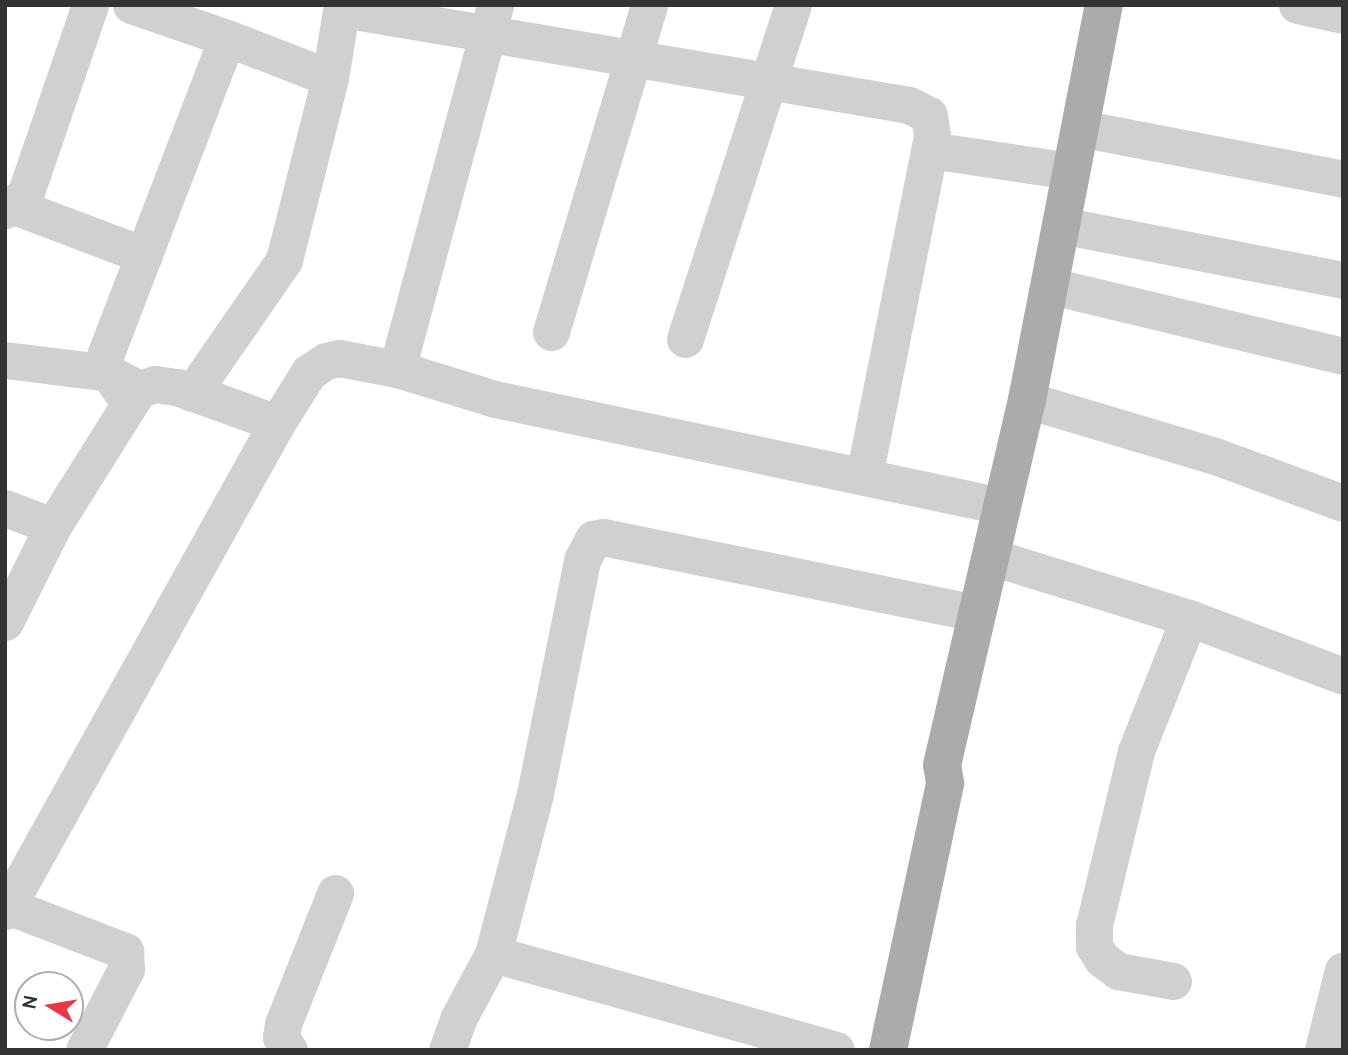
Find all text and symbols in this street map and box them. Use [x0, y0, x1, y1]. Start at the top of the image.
north arrow [14, 971, 84, 1041]
text: N [17, 993, 42, 1011]

